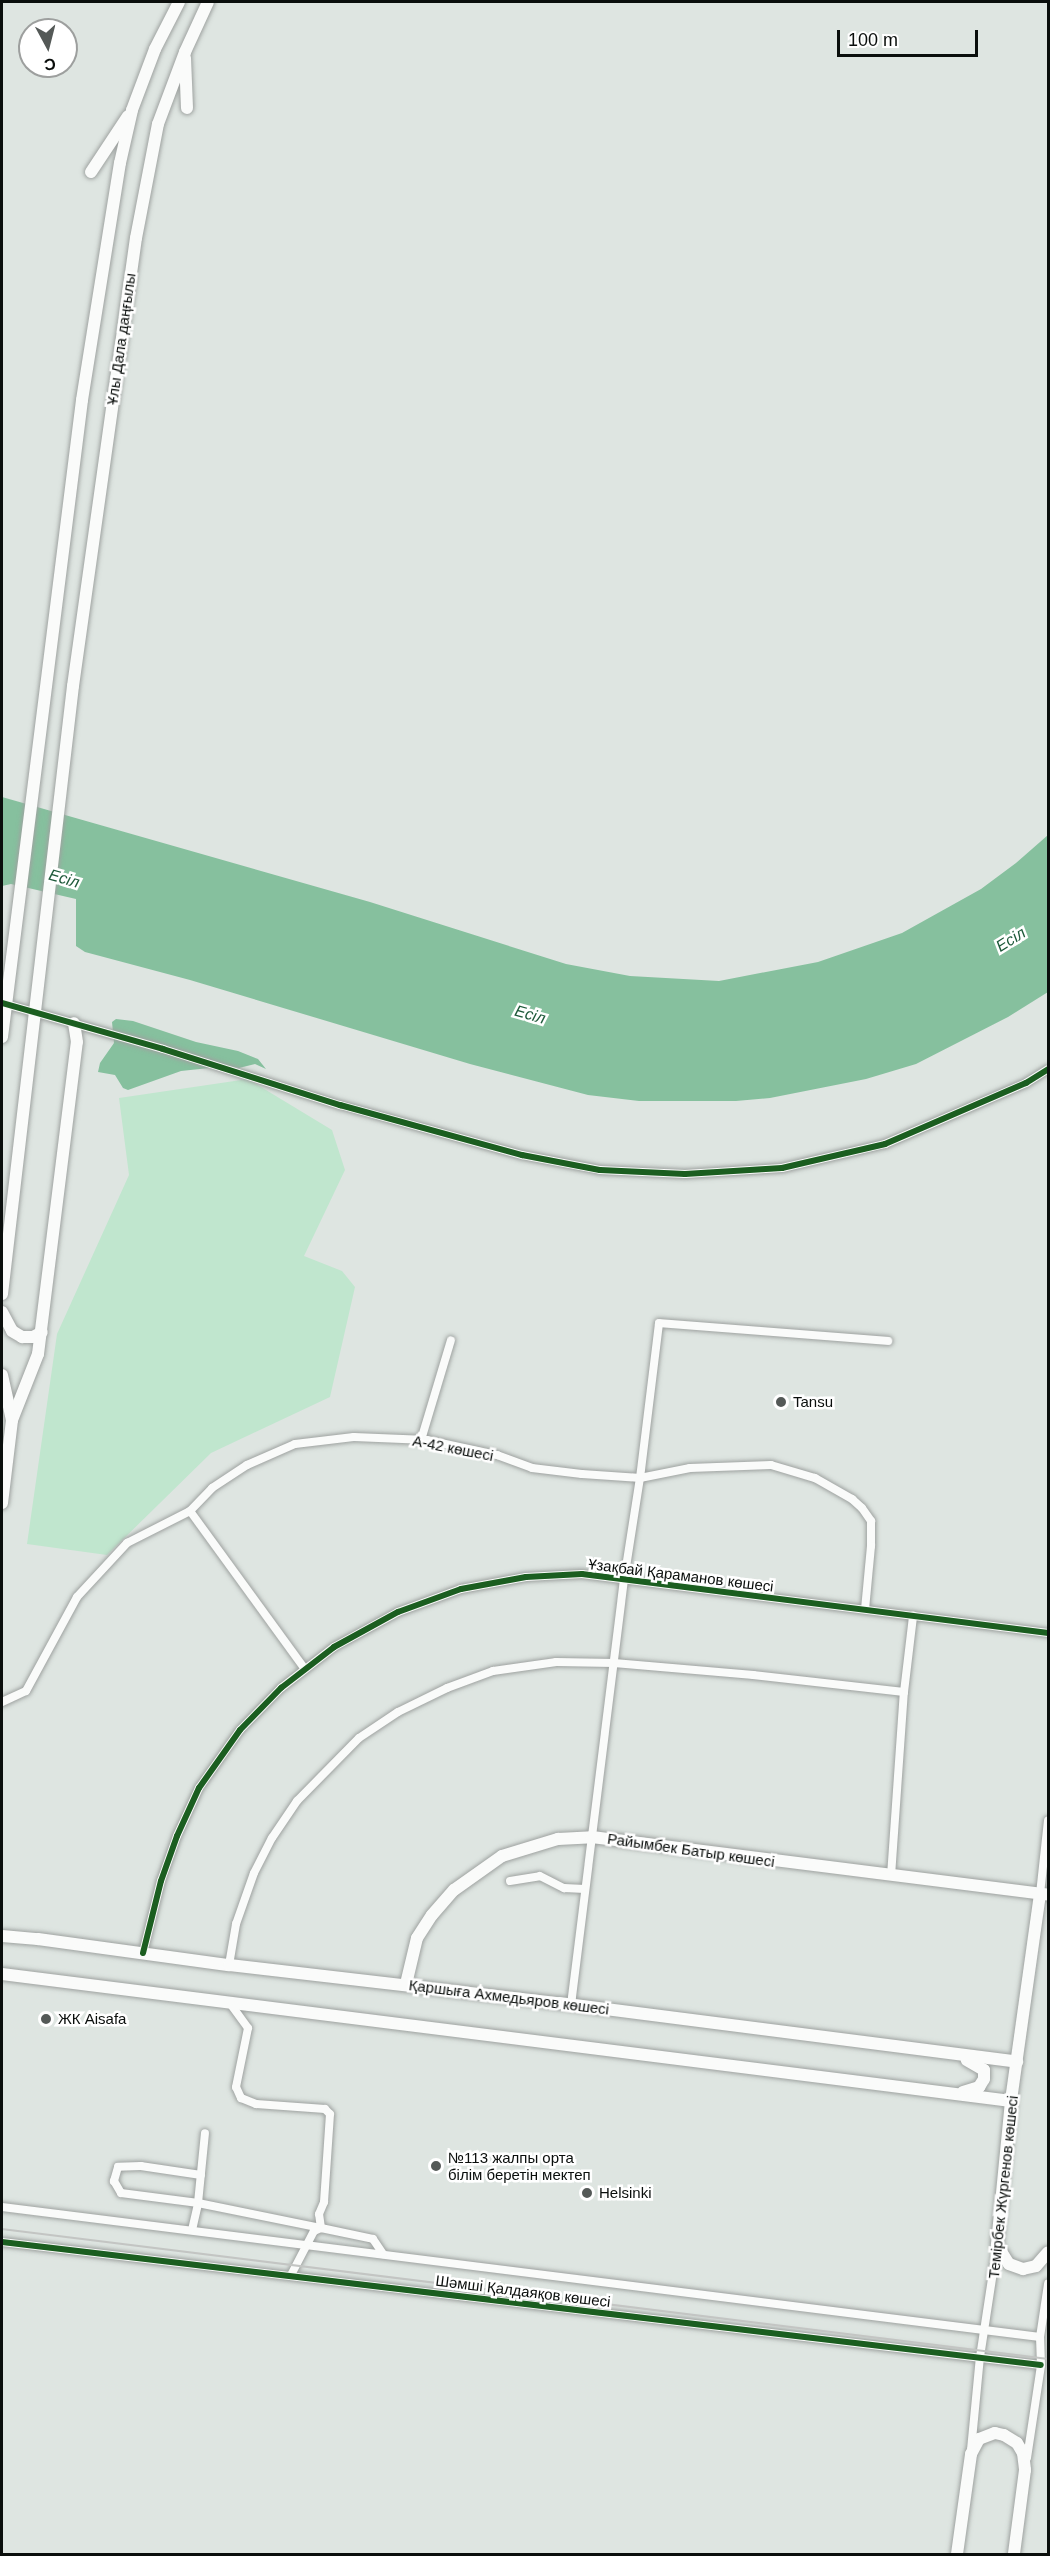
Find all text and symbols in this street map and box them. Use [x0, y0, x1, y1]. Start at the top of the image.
north arrow [18, 18, 78, 78]
scale bar [840, 18, 981, 56]
text: 100 m [848, 30, 898, 50]
text: С [43, 55, 57, 74]
street label: Ұлы Дала даңғылы [103, 272, 139, 406]
water label: Есіл [46, 865, 82, 893]
water label: Есіл [993, 924, 1029, 956]
water label: Есіл [512, 1001, 548, 1029]
place label: Tansu [793, 1393, 833, 1411]
marker: Tansu [774, 1395, 788, 1409]
street label: А-42 көшесі [411, 1431, 495, 1465]
street label: Ұзақбай Қараманов көшесі [587, 1555, 775, 1595]
street label: Райымбек Батыр көшесі [606, 1829, 776, 1871]
street label: Қаршыға Ахмедьяров көшесі [408, 1976, 610, 2018]
place label: ЖК Aisafa [58, 2010, 126, 2028]
marker: ЖК Aisafa [39, 2012, 53, 2026]
street label: Темірбек Жүргенов көшесі [984, 2094, 1022, 2280]
place label: №113 жалпы орта білім беретін мектеп [448, 2148, 591, 2183]
marker: №113 жалпы орта білім беретін мектеп [429, 2159, 443, 2173]
place label: Helsinki [599, 2184, 652, 2202]
marker: Helsinki [580, 2186, 594, 2200]
street label: Шәмші Қалдаяқов көшесі [434, 2271, 612, 2311]

